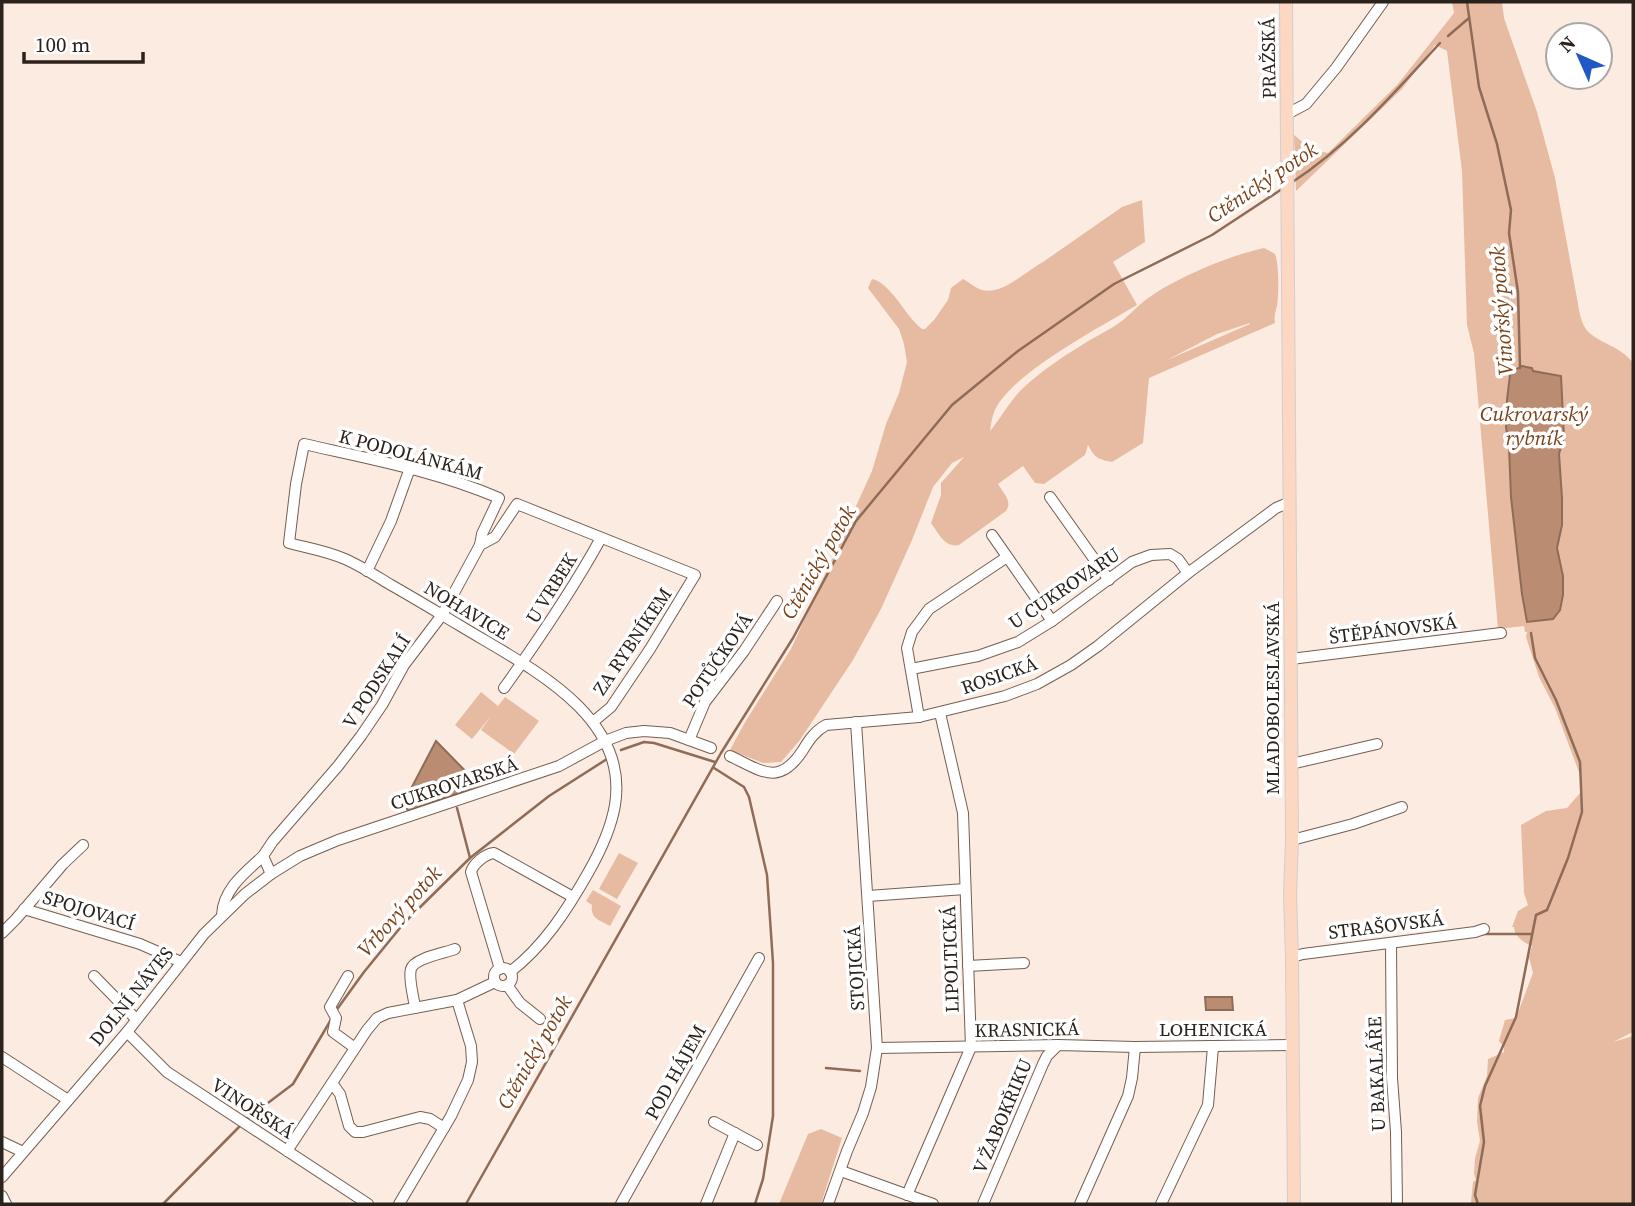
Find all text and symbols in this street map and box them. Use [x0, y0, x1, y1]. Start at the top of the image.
street label: PRAŽSKÁ [1254, 17, 1282, 99]
scale bar [24, 21, 144, 65]
north arrow [1544, 21, 1614, 91]
text: 100 m [35, 30, 90, 59]
text: N [1553, 30, 1581, 58]
water label: Ctěnický potok [1201, 134, 1323, 230]
water label: Vinořský potok [1482, 245, 1520, 376]
water label: Cukrovarský rybník [1480, 399, 1589, 452]
street label: K PODOLÁNKÁM [336, 422, 486, 486]
water label: Ctěnický potok [774, 500, 862, 624]
street label: U CUKROVARU [1003, 541, 1125, 635]
street label: U VRBEK [519, 548, 583, 628]
street label: NOHAVICE [420, 574, 514, 646]
street label: ZA RYBNÍKEM [586, 582, 678, 700]
street label: MLADOBOLESLAVSKÁ [1259, 601, 1285, 795]
street label: POTŮČKOVÁ [676, 607, 758, 712]
street label: ŠTĚPÁNOVSKÁ [1328, 608, 1459, 650]
street label: V PODSKALÍ [336, 629, 416, 733]
street label: ROSICKÁ [957, 650, 1041, 700]
street label: CUKROVARSKÁ [387, 750, 522, 816]
water label: Vrbový potok [350, 859, 448, 963]
street label: SPOJOVACÍ [40, 884, 138, 936]
street label: LIPOLTICKÁ [935, 904, 965, 1013]
street label: STRAŠOVSKÁ [1327, 905, 1446, 945]
street label: STOJICKÁ [840, 924, 870, 1011]
street label: DOLNÍ NÁVES [83, 941, 179, 1051]
water label: Ctěnický potok [490, 990, 578, 1114]
street label: KRASNICKÁ [974, 1015, 1080, 1043]
street label: LOHENICKÁ [1159, 1016, 1267, 1042]
street label: U BAKALÁŘE [1361, 1016, 1391, 1132]
street label: POD HÁJEM [638, 1020, 712, 1124]
street label: V ŽABOKŘIKU [966, 1054, 1038, 1177]
street label: VINOŘSKÁ [207, 1072, 300, 1145]

